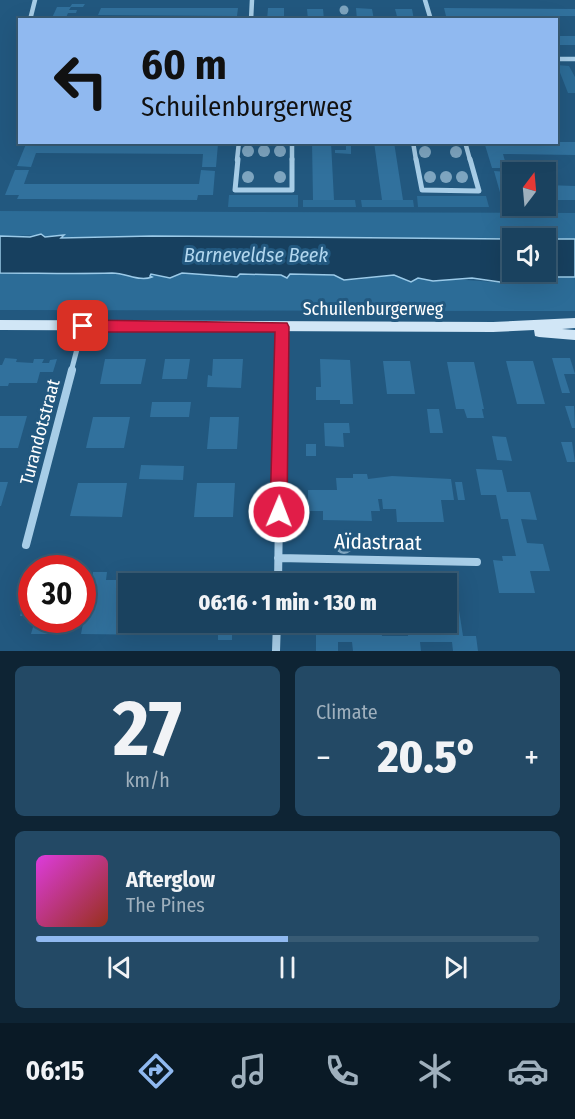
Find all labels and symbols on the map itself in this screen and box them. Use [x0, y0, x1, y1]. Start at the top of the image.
north arrow [502, 162, 556, 216]
water label: Barneveldse Beek [184, 243, 328, 267]
street label: Schuilenburgerweg [303, 298, 444, 320]
pin [57, 300, 108, 351]
street label: Turandotstraat [15, 377, 65, 487]
position arrow [247, 480, 311, 544]
street label: Aïdastraat [334, 528, 422, 556]
speed limit sign: 30 [18, 555, 96, 633]

